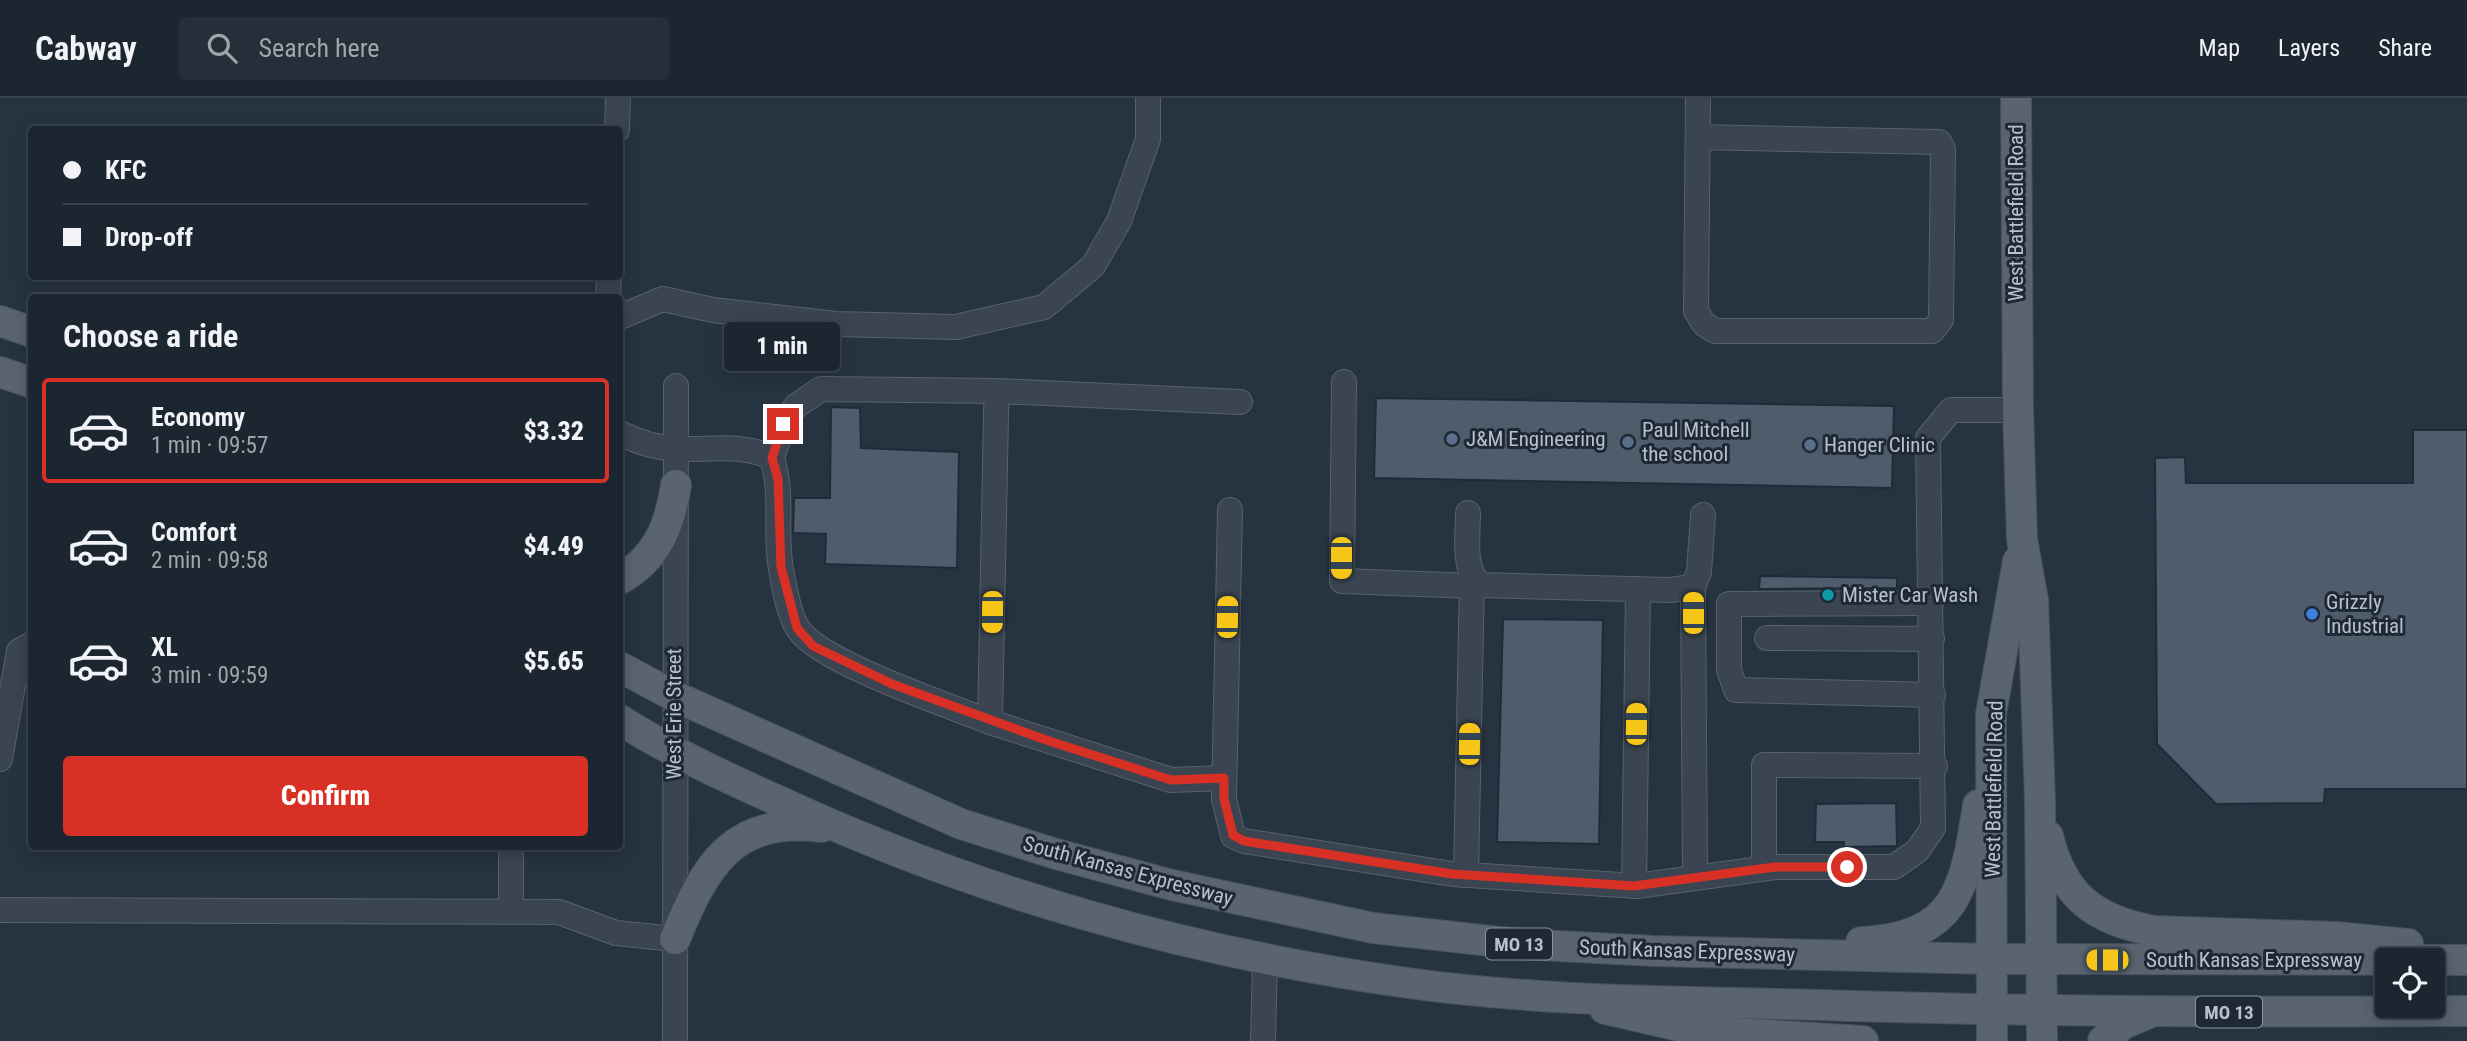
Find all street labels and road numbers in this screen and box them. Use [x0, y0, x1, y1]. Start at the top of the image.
street label: West Battlefield Road [2004, 124, 2028, 302]
street label: West Erie Street [662, 648, 686, 780]
street label: West Battlefield Road [1980, 700, 2008, 878]
street label: South Kansas Expressway [1021, 831, 1236, 911]
road number: MO 13 [1486, 929, 1552, 960]
street label: South Kansas Expressway [1579, 935, 1796, 967]
street label: South Kansas Expressway [2146, 948, 2362, 972]
road number: MO 13 [2196, 996, 2262, 1028]

